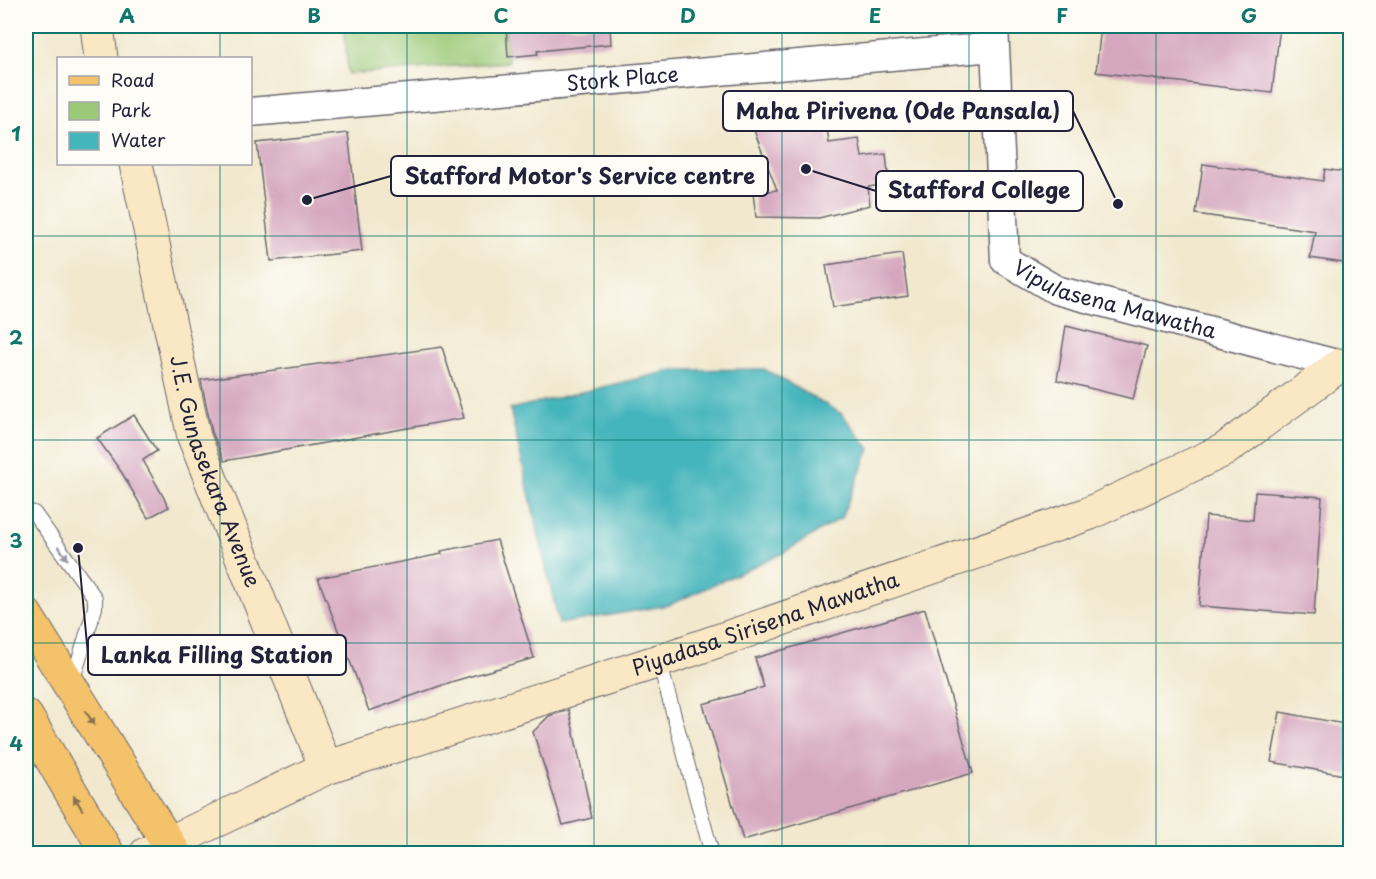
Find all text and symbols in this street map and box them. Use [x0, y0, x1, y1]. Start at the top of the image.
text: A [119, 0, 135, 30]
text: B [307, 0, 321, 30]
text: C [493, 0, 509, 30]
text: D [680, 0, 696, 30]
text: E [869, 0, 881, 30]
text: F [1056, 0, 1068, 30]
text: G [1241, 0, 1257, 30]
legend [57, 57, 252, 165]
street label: Stork Place [565, 57, 680, 98]
text: Road [111, 66, 155, 93]
callout: Maha Pirivena (Ode Pansala) [723, 91, 1073, 131]
text: Maha Pirivena (Ode Pansala) [736, 93, 1060, 126]
text: Park [111, 96, 151, 123]
text: 1 [11, 118, 21, 148]
text: Water [111, 126, 166, 153]
callout: Stafford Motor's Service centre [391, 156, 768, 196]
text: Stafford Motor's Service centre [405, 158, 755, 191]
callout: Stafford College [876, 171, 1083, 211]
text: Stafford College [888, 172, 1070, 205]
street label: Vipulasena Mawatha [1008, 250, 1220, 346]
text: 2 [9, 322, 23, 352]
street label: J.E. Gunasekara Avenue [163, 352, 270, 591]
text: 3 [9, 525, 23, 555]
one-way arrow [57, 544, 69, 560]
street label: Piyadasa Sirisena Mawatha [628, 562, 903, 683]
callout: Lanka Filling Station [88, 635, 346, 675]
text: Lanka Filling Station [101, 637, 333, 670]
one-way arrow [85, 710, 96, 726]
text: 4 [9, 728, 23, 758]
one-way arrow [72, 795, 83, 811]

